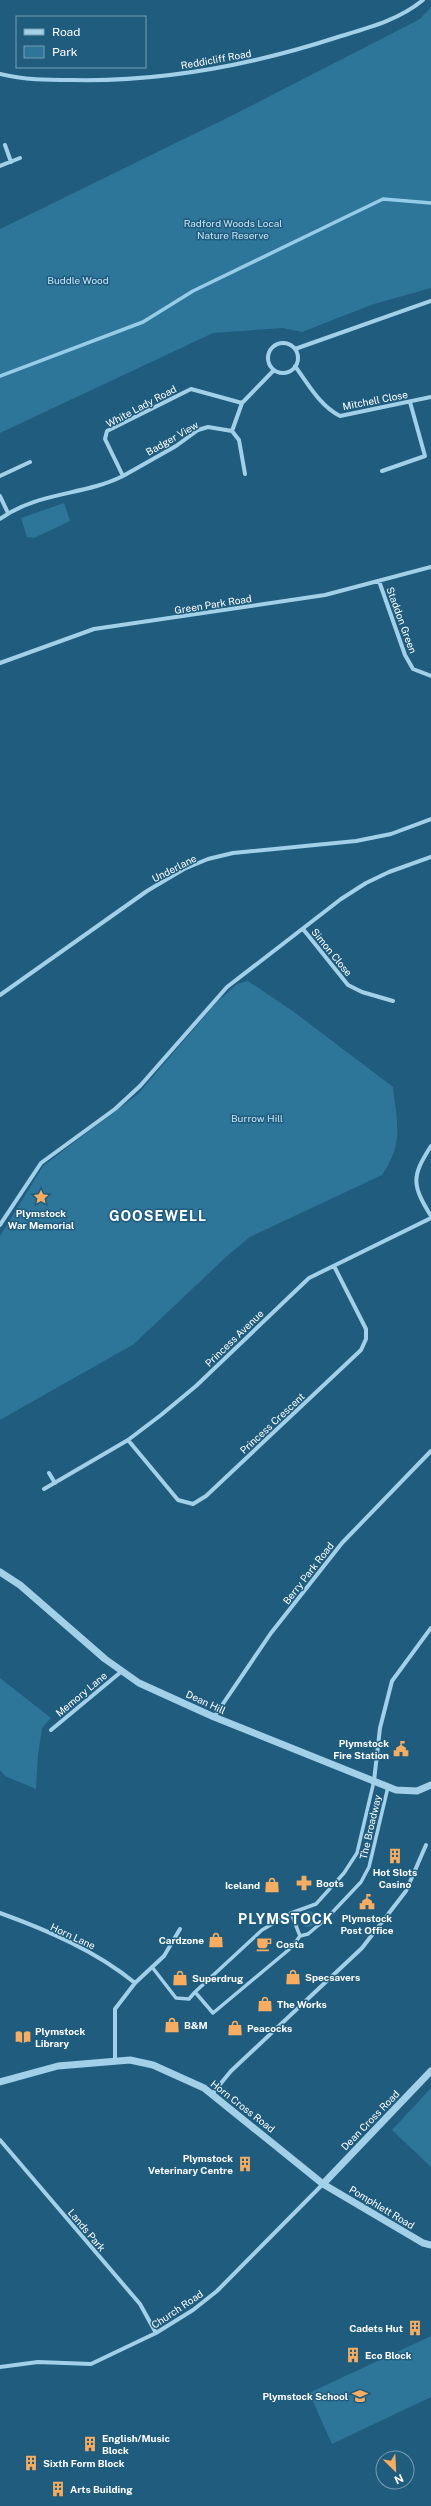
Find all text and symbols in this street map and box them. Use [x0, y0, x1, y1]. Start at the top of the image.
legend [16, 16, 146, 68]
text: Road [52, 25, 80, 39]
text: Park [52, 45, 78, 59]
street label: Reddicliff Road [180, 47, 252, 71]
park label: Radford Woods Local Nature Reserve [184, 217, 282, 241]
park label: Buddle Wood [47, 274, 109, 286]
street label: White Lady Road [104, 382, 178, 430]
street label: Mitchell Close [341, 388, 409, 412]
street label: Badger View [144, 418, 201, 458]
street label: Staddon Green [384, 585, 420, 655]
street label: Green Park Road [173, 592, 253, 616]
street label: Underlane [150, 852, 199, 884]
street label: Simon Close [309, 926, 355, 978]
park label: Burrow Hill [231, 1112, 283, 1124]
place icon: Plymstock War Memorial [32, 1188, 50, 1206]
place label: Plymstock War Memorial [8, 1207, 74, 1231]
district label: GOOSEWELL [109, 1208, 207, 1224]
street label: Princess Avenue [202, 1307, 266, 1369]
street label: Princess Crescent [237, 1390, 307, 1456]
street label: Berry Park Road [280, 1540, 336, 1606]
street label: Memory Lane [53, 1669, 109, 1719]
street label: Dean Hill [184, 1688, 228, 1716]
place label: Plymstock Fire Station [333, 1737, 389, 1761]
public building icon: Plymstock Fire Station [392, 1740, 410, 1758]
street label: The Broadway [357, 1793, 383, 1860]
building icon: Hot Slots Casino [386, 1847, 404, 1865]
place label: Hot Slots Casino [373, 1866, 417, 1890]
pharmacy icon: Boots [295, 1874, 313, 1892]
shop icon: Iceland [263, 1876, 281, 1894]
place label: Boots [316, 1877, 344, 1889]
place label: Iceland [225, 1879, 260, 1891]
public building icon: Plymstock Post Office [358, 1893, 376, 1911]
district label: PLYMSTOCK [238, 1911, 334, 1927]
place label: Plymstock Post Office [340, 1912, 394, 1936]
street label: Horn Lane [49, 1920, 98, 1952]
shop icon: Cardzone [207, 1931, 225, 1949]
place label: Cardzone [159, 1934, 204, 1946]
cafe icon: Costa [255, 1935, 273, 1953]
place label: Costa [276, 1938, 304, 1950]
shop icon: Specsavers [284, 1968, 302, 1986]
shop icon: Superdrug [171, 1969, 189, 1987]
place label: Specsavers [305, 1971, 360, 1983]
place label: Superdrug [192, 1972, 244, 1984]
shop icon: The Works [256, 1995, 274, 2013]
place label: The Works [277, 1998, 327, 2010]
shop icon: B&M [163, 2016, 181, 2034]
place label: B&M [184, 2019, 208, 2031]
shop icon: Peacocks [226, 2019, 244, 2037]
place label: Peacocks [247, 2022, 292, 2034]
place label: Plymstock Library [35, 2025, 86, 2049]
library icon: Plymstock Library [14, 2028, 32, 2046]
street label: Horn Cross Road [209, 2077, 277, 2135]
street label: Dean Cross Road [338, 2087, 402, 2153]
place label: Plymstock Veterinary Centre [148, 2152, 233, 2176]
building icon: Plymstock Veterinary Centre [236, 2155, 254, 2173]
street label: Pomphlett Road [347, 2183, 417, 2231]
street label: Lands Park [66, 2206, 108, 2254]
street label: Church Road [149, 2287, 205, 2331]
building icon: Cadets Hut [406, 2319, 424, 2337]
place label: Cadets Hut [349, 2322, 403, 2334]
building icon: Eco Block [344, 2346, 362, 2364]
place label: Eco Block [365, 2349, 412, 2361]
school or university icon: Plymstock School [351, 2387, 369, 2405]
place label: Plymstock School [262, 2390, 348, 2402]
place label: English/Music Block [102, 2432, 170, 2456]
building icon: English/Music Block [81, 2435, 99, 2453]
north arrow [375, 2450, 415, 2490]
building icon: Sixth Form Block [22, 2454, 40, 2472]
place label: Sixth Form Block [43, 2457, 125, 2469]
text: N [393, 2472, 405, 2486]
building icon: Arts Building [49, 2480, 67, 2498]
place label: Arts Building [70, 2483, 133, 2495]

